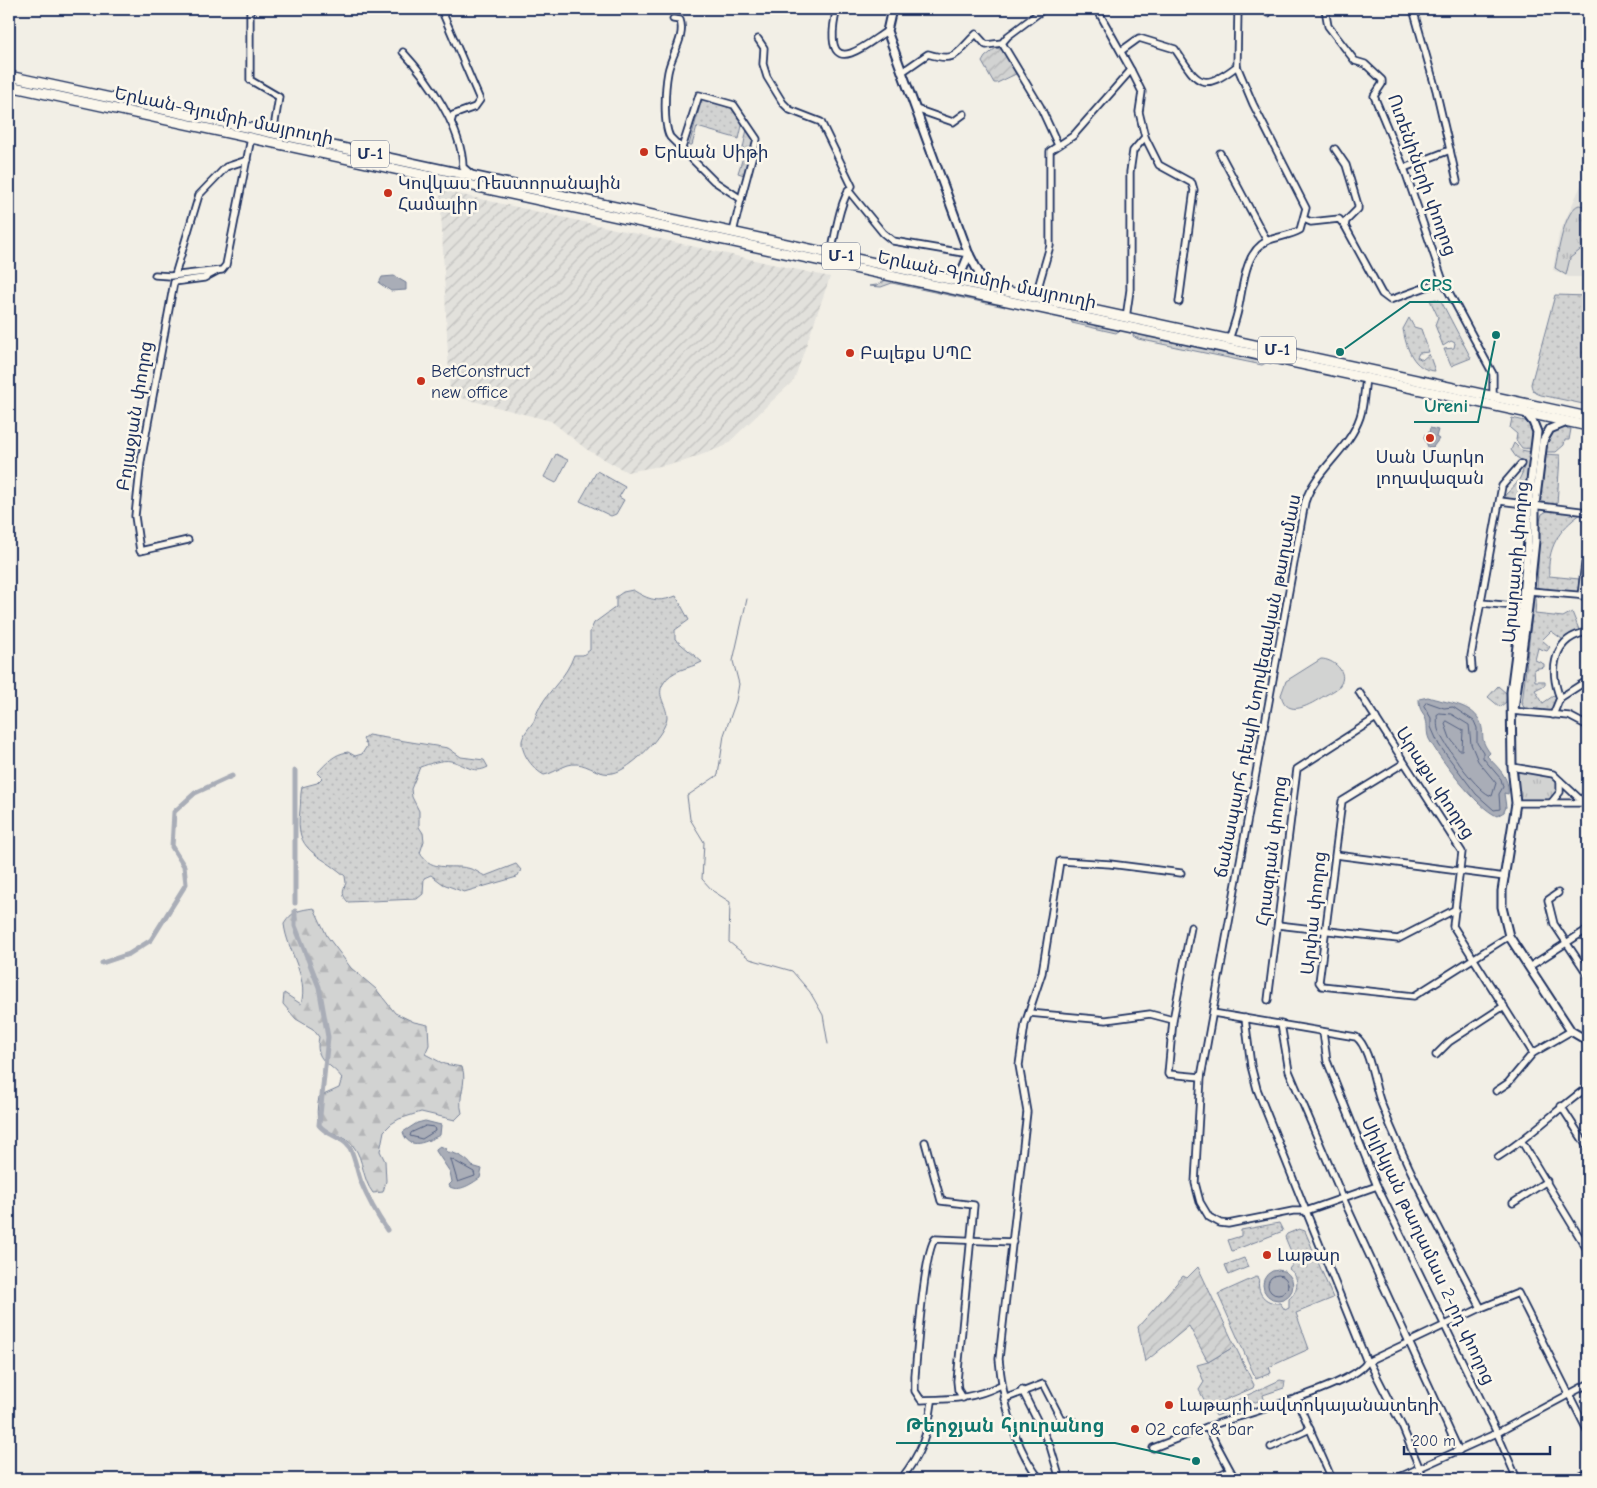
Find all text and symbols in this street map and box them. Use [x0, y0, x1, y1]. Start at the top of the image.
street label: Երևան-Գյումրի մայրուղի [113, 83, 335, 149]
street label: Ուռենիների փողոց [1383, 91, 1461, 259]
road number: Մ-1 [351, 140, 389, 168]
place label: Երևան Սիթի [654, 142, 769, 163]
marker: Երևան Սիթի [638, 146, 650, 158]
place label: Կովկաս Ռեստորանային Համալիր [398, 173, 621, 215]
marker: Կովկաս Ռեստորանային Համալիր [382, 187, 394, 199]
road number: Մ-1 [822, 242, 860, 270]
street label: Երևան-Գյումրի մայրուղի [876, 247, 1098, 313]
callout: CPS [1410, 268, 1462, 302]
text: CPS [1420, 274, 1452, 296]
road number: Մ-1 [1258, 336, 1296, 364]
street label: Բոյաջյան փողոց [113, 340, 157, 492]
place label: Բալեքս ՍՊԸ [860, 343, 972, 364]
marker: Բալեքս ՍՊԸ [844, 347, 856, 359]
place label: BetConstruct new office [431, 361, 531, 403]
marker: BetConstruct new office [415, 375, 427, 387]
callout: Ureni [1414, 388, 1478, 422]
text: Ureni [1424, 395, 1468, 417]
marker: Սան Մարկո լողավազան [1424, 432, 1436, 444]
place label: Սան Մարկո լողավազան [1375, 447, 1485, 489]
street label: Արարատի փողոց [1498, 480, 1534, 644]
street label: ճանապարհ դեպի Նորվեգական թաղամաս [1210, 492, 1306, 880]
street label: Արաքս փողոց [1391, 723, 1479, 843]
street label: Հրազդան փողոց [1252, 775, 1292, 927]
street label: Արփա փողոց [1297, 850, 1331, 976]
street label: Սիլիկյան թաղամաս 2-րդ փողոց [1357, 1114, 1499, 1388]
place label: Լաթար [1277, 1245, 1340, 1266]
marker: Լաթար [1261, 1249, 1273, 1261]
place label: Լաթարի ավտոկայանատեղի [1179, 1395, 1439, 1416]
marker: Լաթարի ավտոկայանատեղի [1163, 1399, 1175, 1411]
callout: Թերջյան հյուրանոց [896, 1409, 1115, 1443]
text: Թերջյան հյուրանոց [906, 1415, 1104, 1437]
place label: O2 cafe & bar [1145, 1419, 1254, 1440]
marker: O2 cafe & bar [1129, 1423, 1141, 1435]
scale bar [1404, 1423, 1551, 1455]
text: 200 m [1412, 1432, 1456, 1450]

